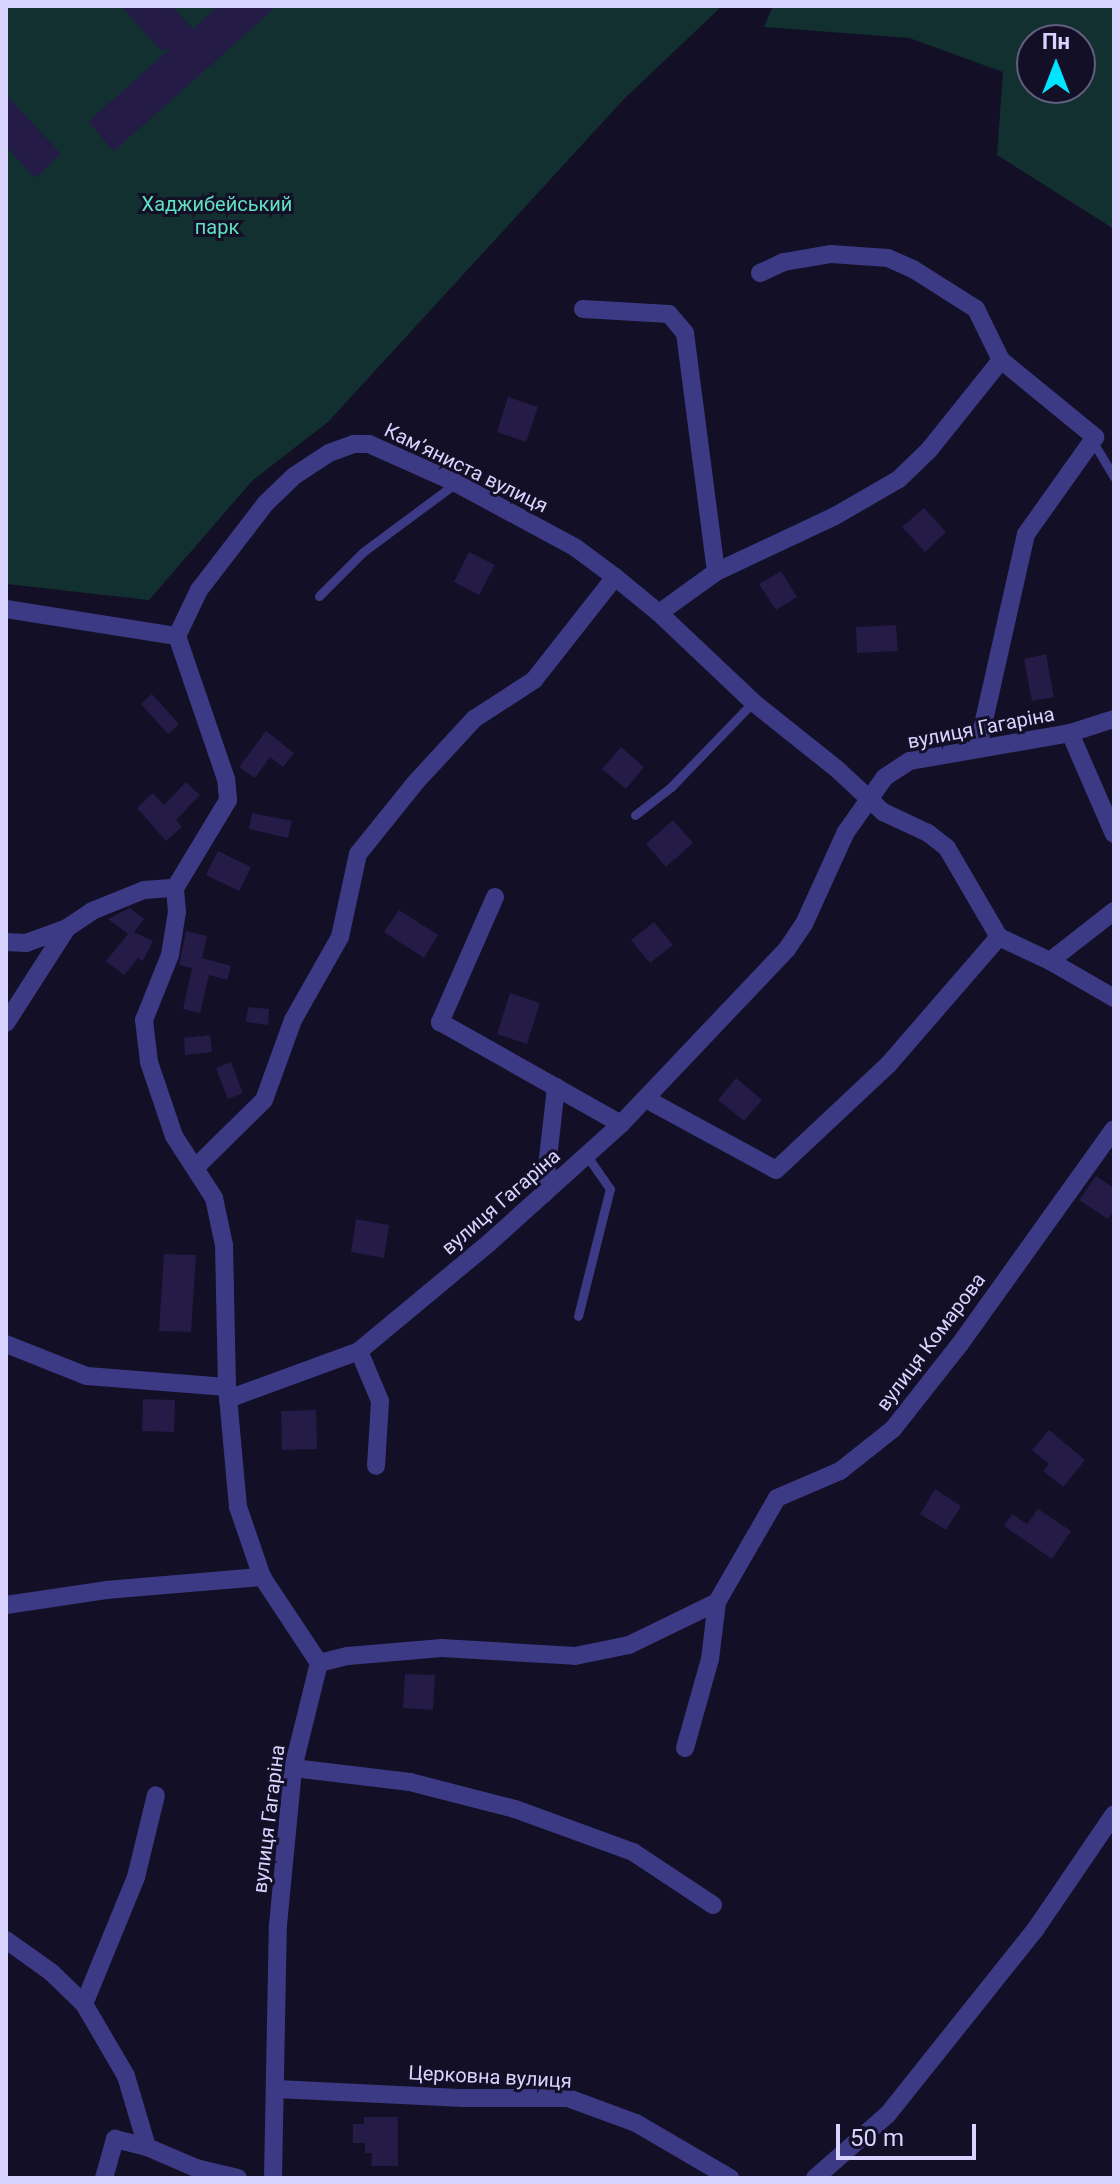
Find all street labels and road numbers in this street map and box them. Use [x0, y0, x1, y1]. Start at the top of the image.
street label: Камʼяниста вулиця [380, 418, 552, 518]
street label: вулиця Гагаріна [906, 702, 1056, 754]
street label: вулиця Гагаріна [437, 1144, 565, 1260]
street label: вулиця Комарова [871, 1268, 991, 1416]
street label: вулиця Гагаріна [248, 1744, 290, 1894]
street label: Церковна вулиця [408, 2061, 572, 2093]

